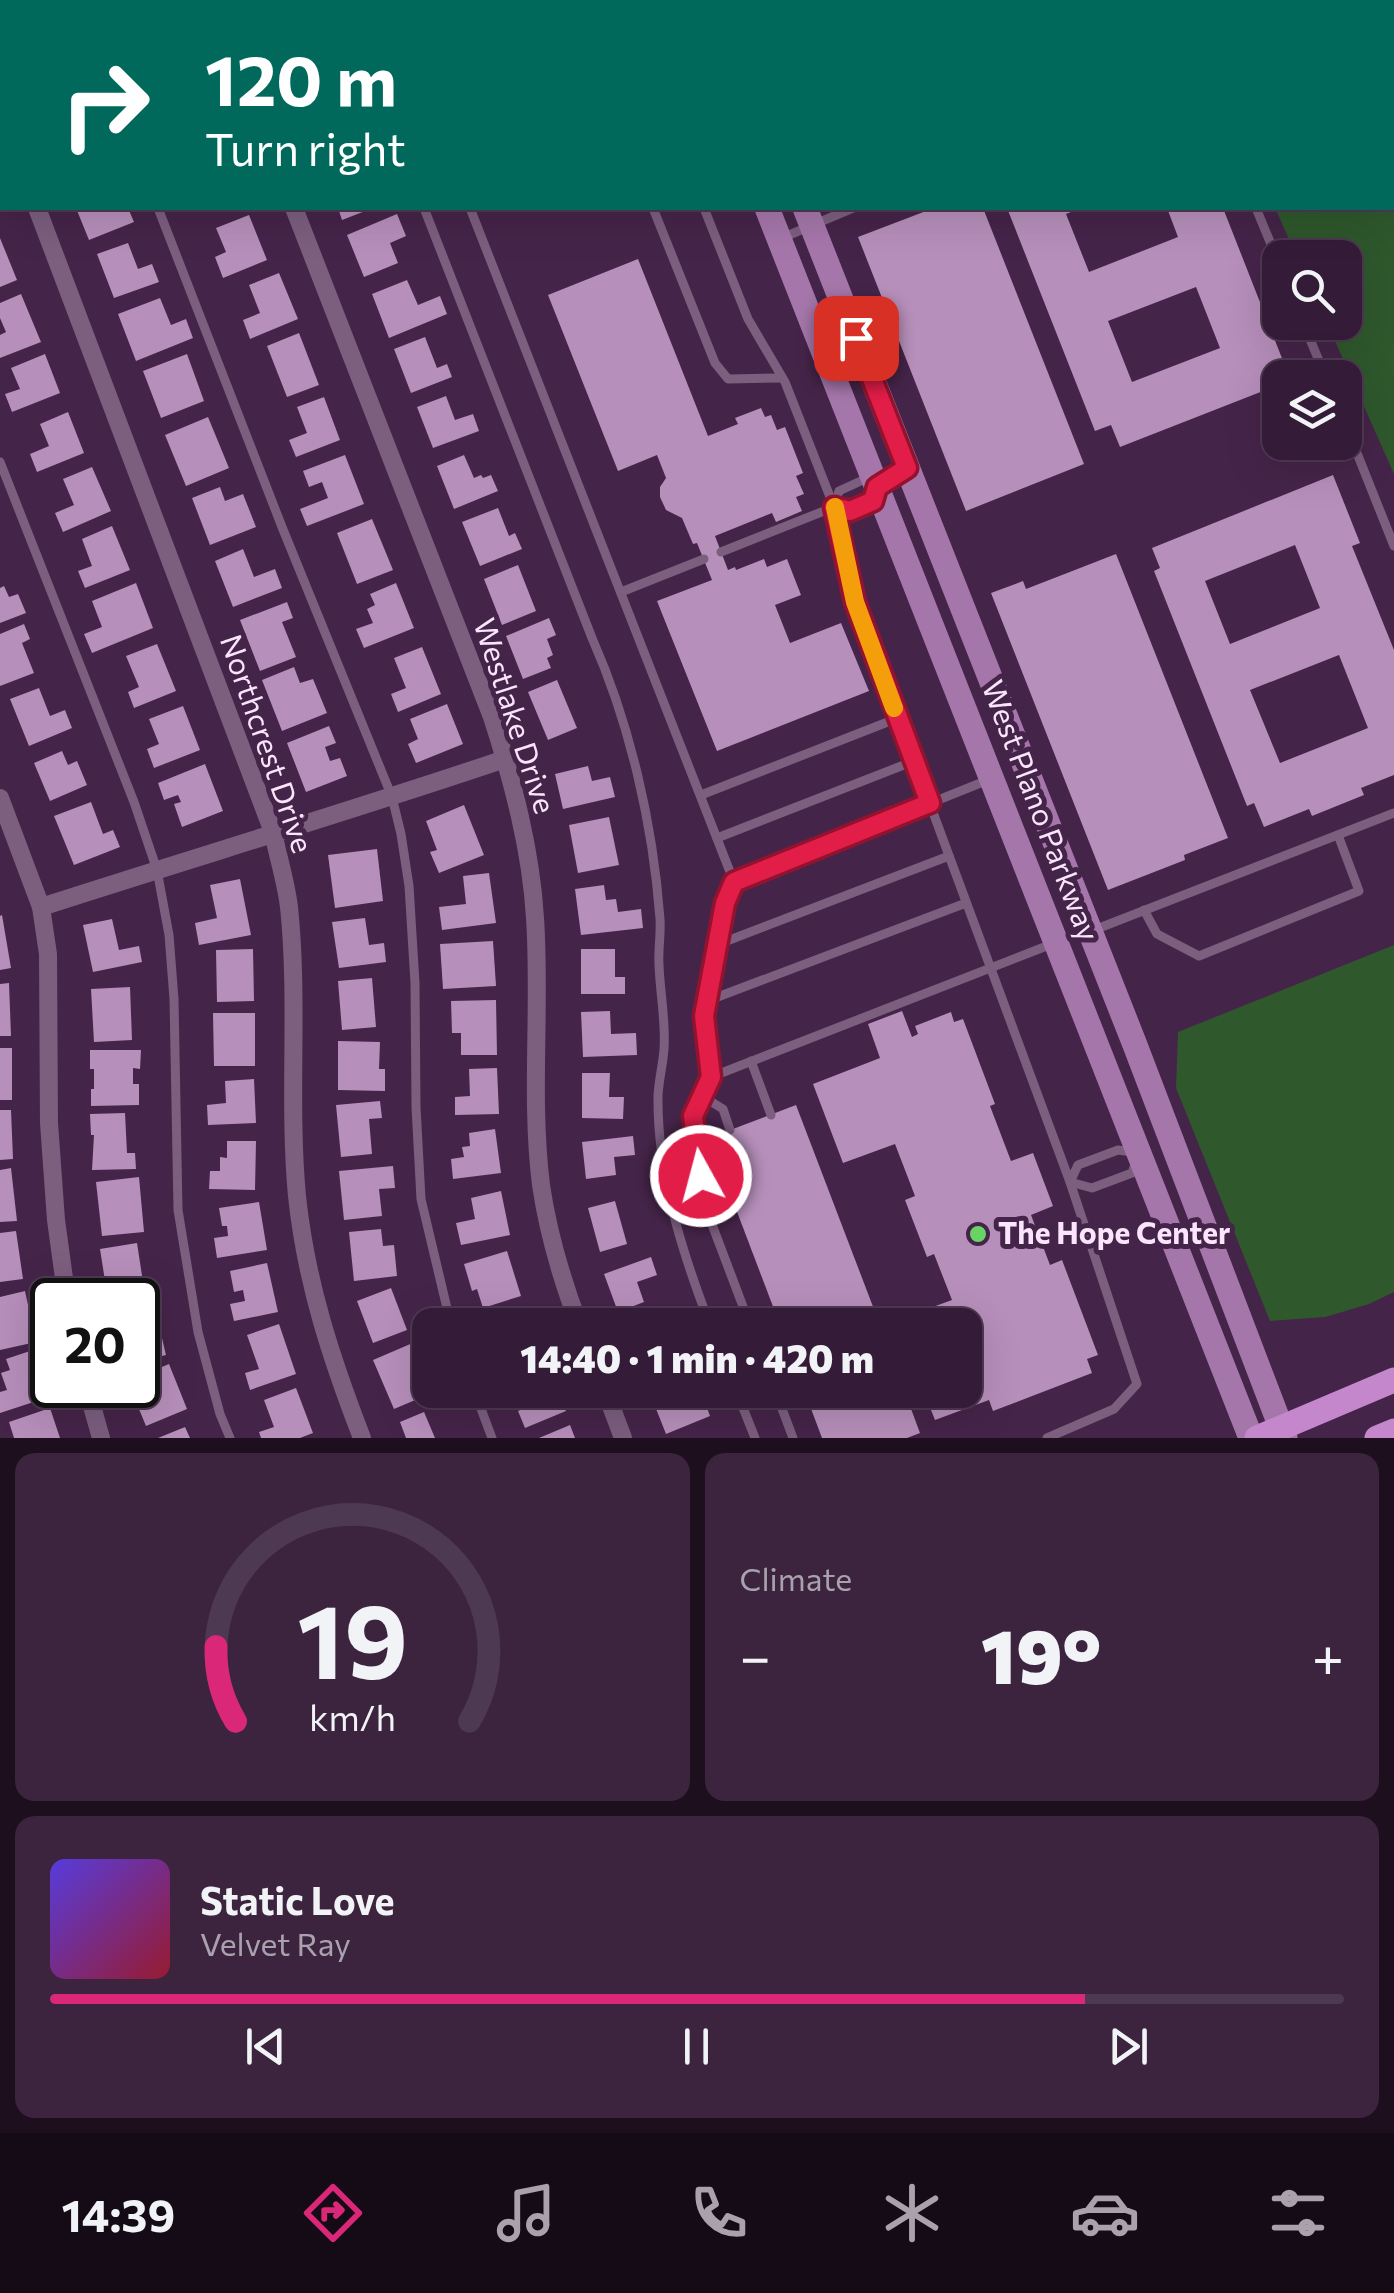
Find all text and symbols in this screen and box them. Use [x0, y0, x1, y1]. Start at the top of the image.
text: 120 m [205, 35, 397, 120]
icon: right [40, 40, 170, 170]
text: Turn right [205, 120, 406, 175]
map controls [1262, 240, 1362, 460]
button: search [1262, 240, 1362, 340]
pin [814, 296, 899, 381]
icon: arrive [829, 311, 884, 366]
button: layers [1262, 360, 1362, 460]
street label: Westlake Drive [467, 613, 565, 818]
street label: Northcrest Drive [214, 629, 323, 857]
street label: West Plano Parkway [976, 675, 1109, 946]
position arrow [649, 1124, 753, 1228]
place label: The Hope Center [998, 1213, 1230, 1250]
marker: The Hope Center [967, 1223, 989, 1245]
speed limit sign: 20 [30, 1278, 160, 1408]
text: 14:40 · 1 min · 420 m [520, 1334, 874, 1381]
text: Climate [740, 1558, 852, 1598]
text: 19 [297, 1573, 408, 1700]
text: 19° [981, 1608, 1101, 1699]
text: − [740, 1621, 771, 1688]
text: + [1312, 1621, 1344, 1688]
text: km/h [309, 1695, 396, 1738]
text: Static Love [200, 1876, 395, 1923]
text: Velvet Ray [200, 1923, 351, 1963]
icon: previous [238, 2019, 293, 2074]
icon: pause [669, 2019, 724, 2074]
icon: next [1101, 2019, 1156, 2074]
icon: directions [298, 2178, 368, 2248]
icon: music [491, 2178, 561, 2248]
icon: phone [684, 2178, 754, 2248]
icon: climate [877, 2178, 947, 2248]
icon: car [1070, 2178, 1140, 2248]
icon: filters [1263, 2178, 1333, 2248]
text: 14:39 [61, 2186, 175, 2241]

